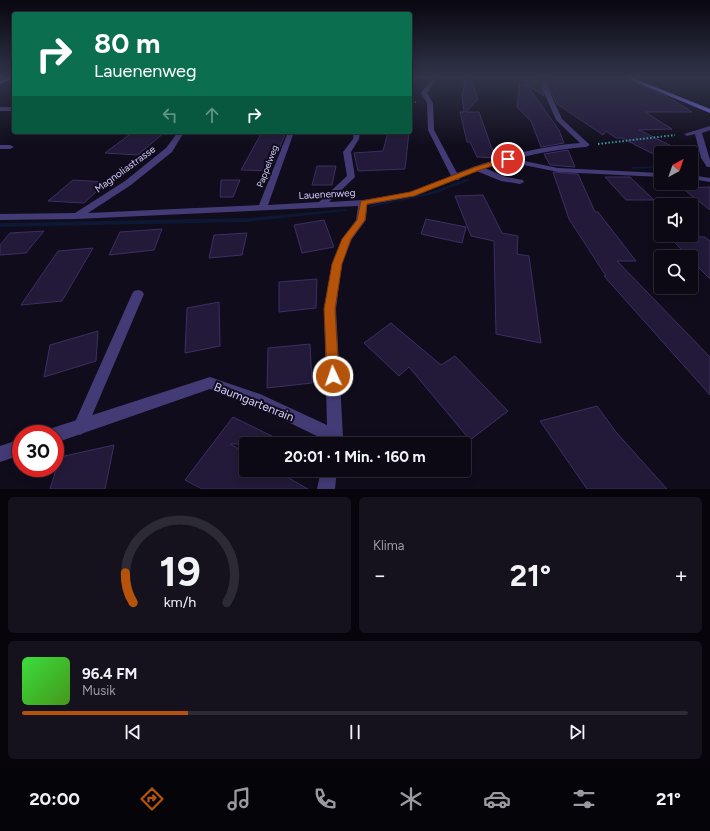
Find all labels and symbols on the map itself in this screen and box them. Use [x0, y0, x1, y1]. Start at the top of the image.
street label: Magnoliastrasse [92, 142, 158, 195]
pin [491, 142, 525, 176]
street label: Pappelweg [254, 143, 280, 189]
north arrow [654, 146, 698, 190]
street label: Lauenenweg [298, 186, 356, 202]
position arrow [312, 355, 354, 397]
street label: Baumgartenrain [212, 380, 296, 425]
speed limit sign: 30 [12, 425, 64, 477]

